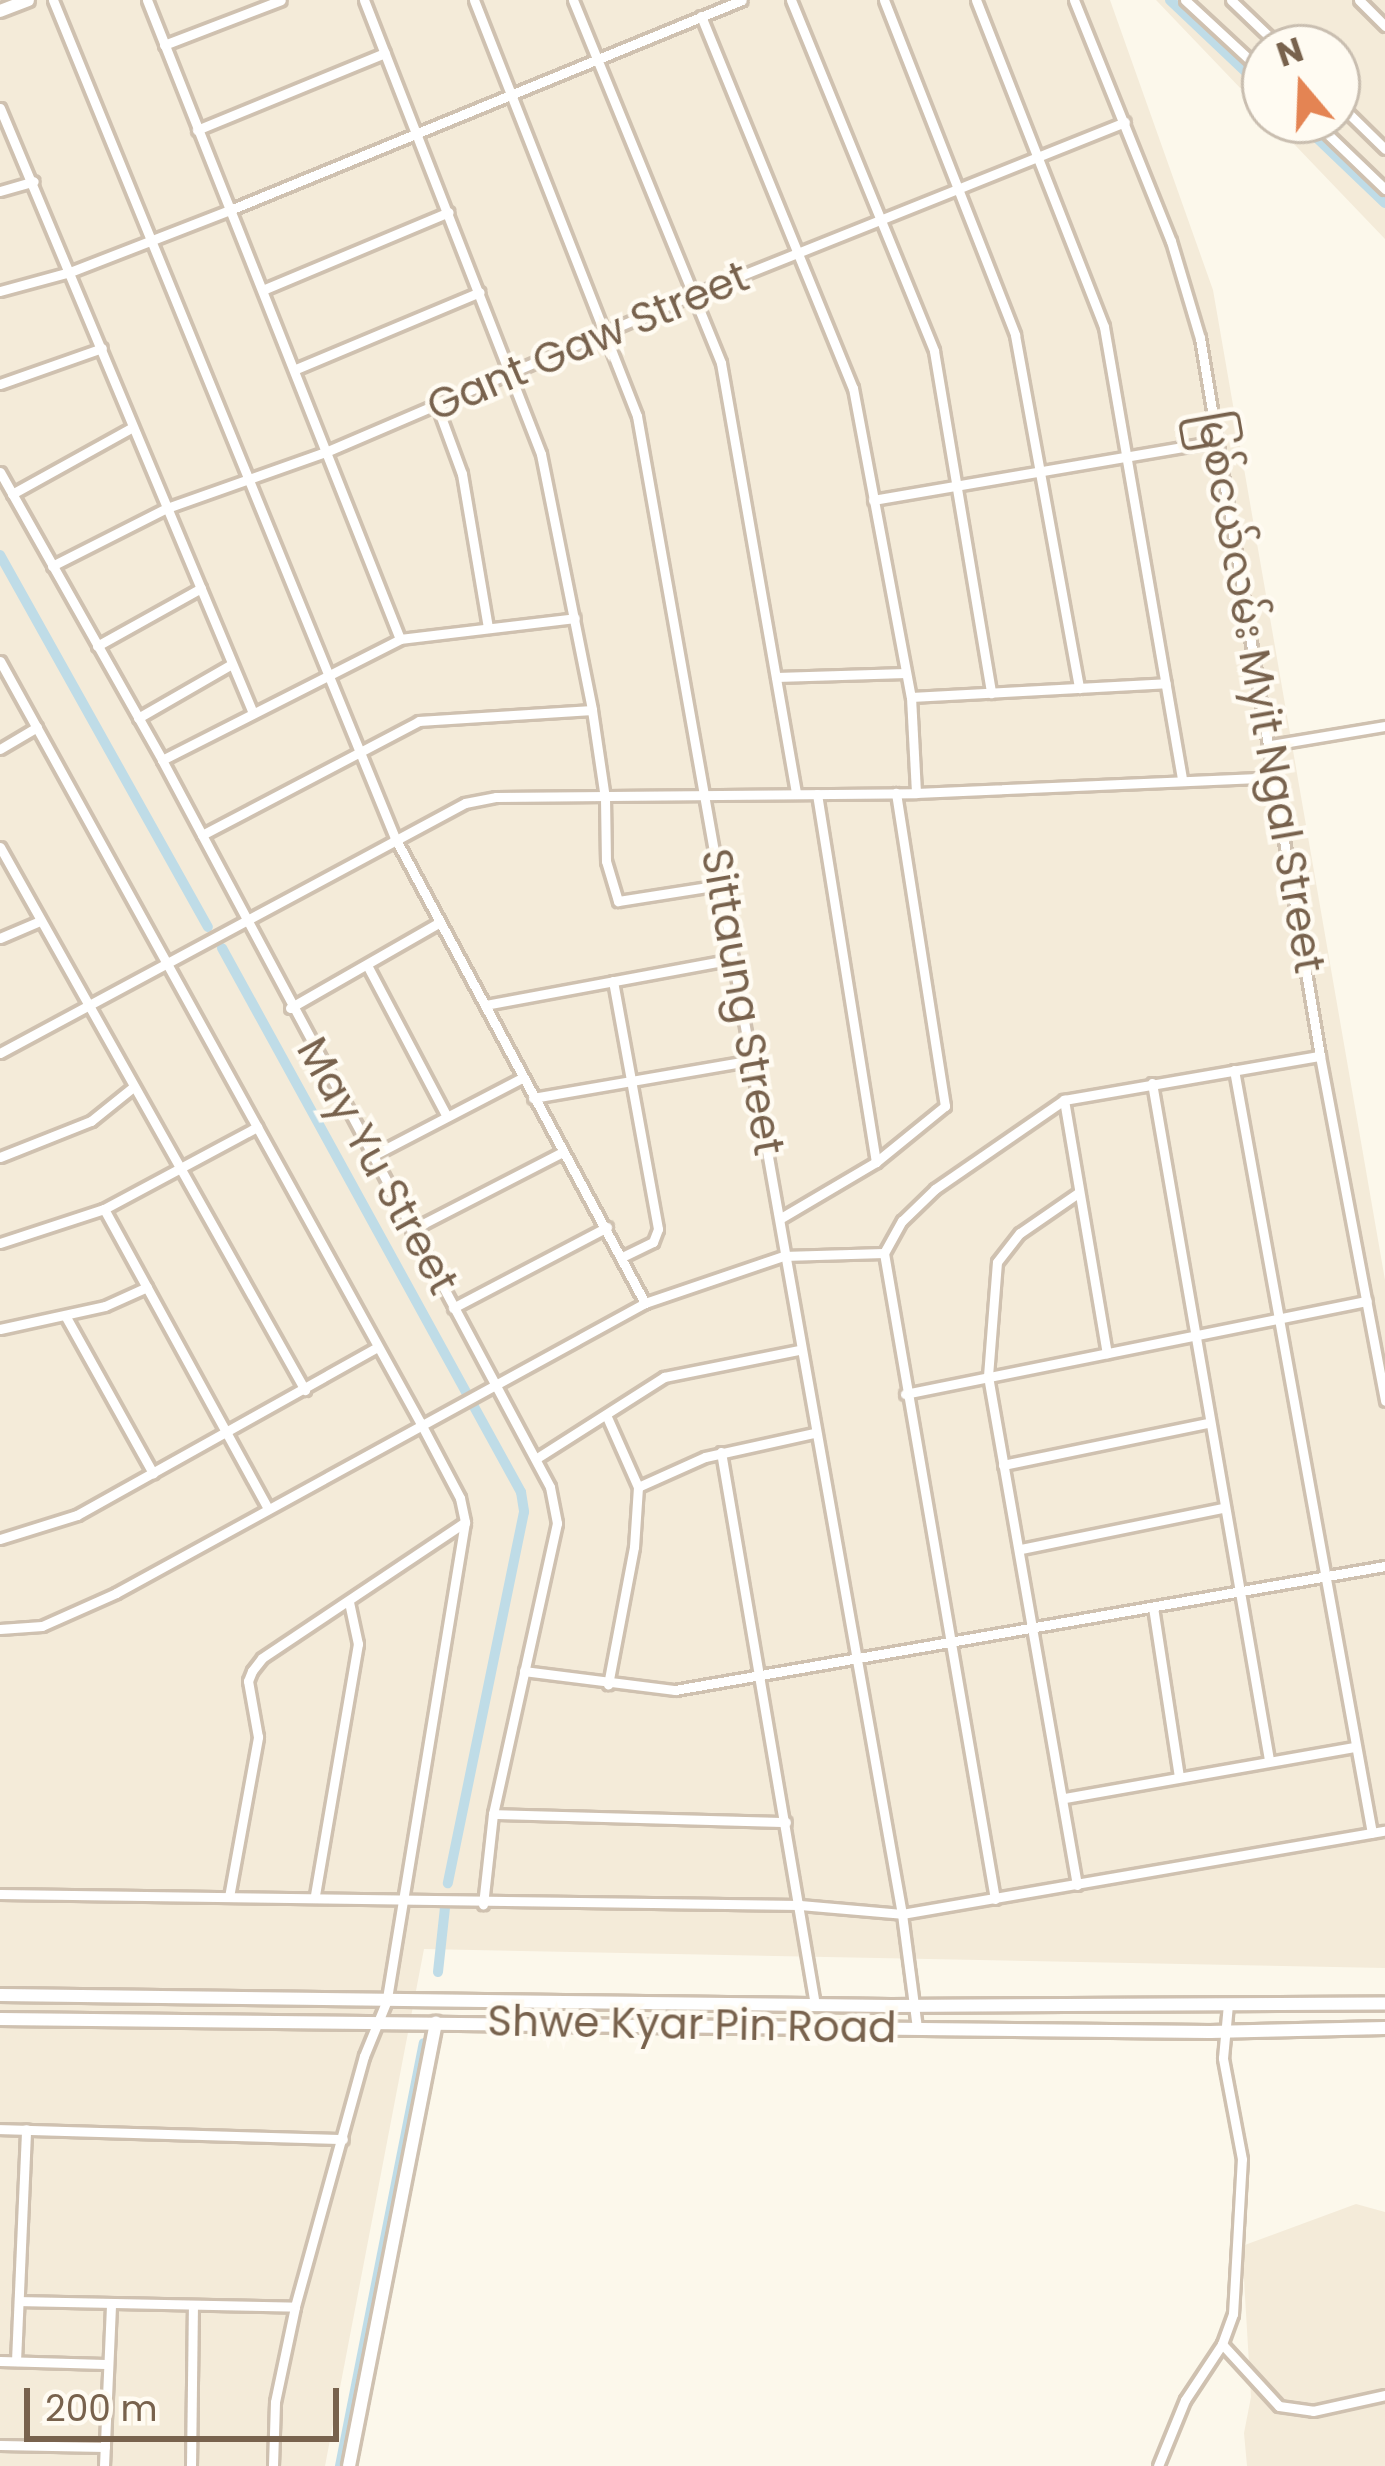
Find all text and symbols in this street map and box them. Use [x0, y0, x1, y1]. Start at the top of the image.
north arrow [1241, 24, 1361, 144]
text: N [1271, 26, 1309, 79]
street label: Gant Gaw Street [420, 252, 756, 432]
street label: မြစ်ငယ်လမ်း Myit Ngal Street [1186, 407, 1334, 977]
street label: Sittaung Street [690, 845, 794, 1159]
street label: May Yu Street [286, 1029, 468, 1303]
street label: Shwe Kyar Pin Road [487, 1996, 897, 2054]
scale bar [30, 2364, 345, 2438]
text: 200 m [45, 2383, 158, 2434]

